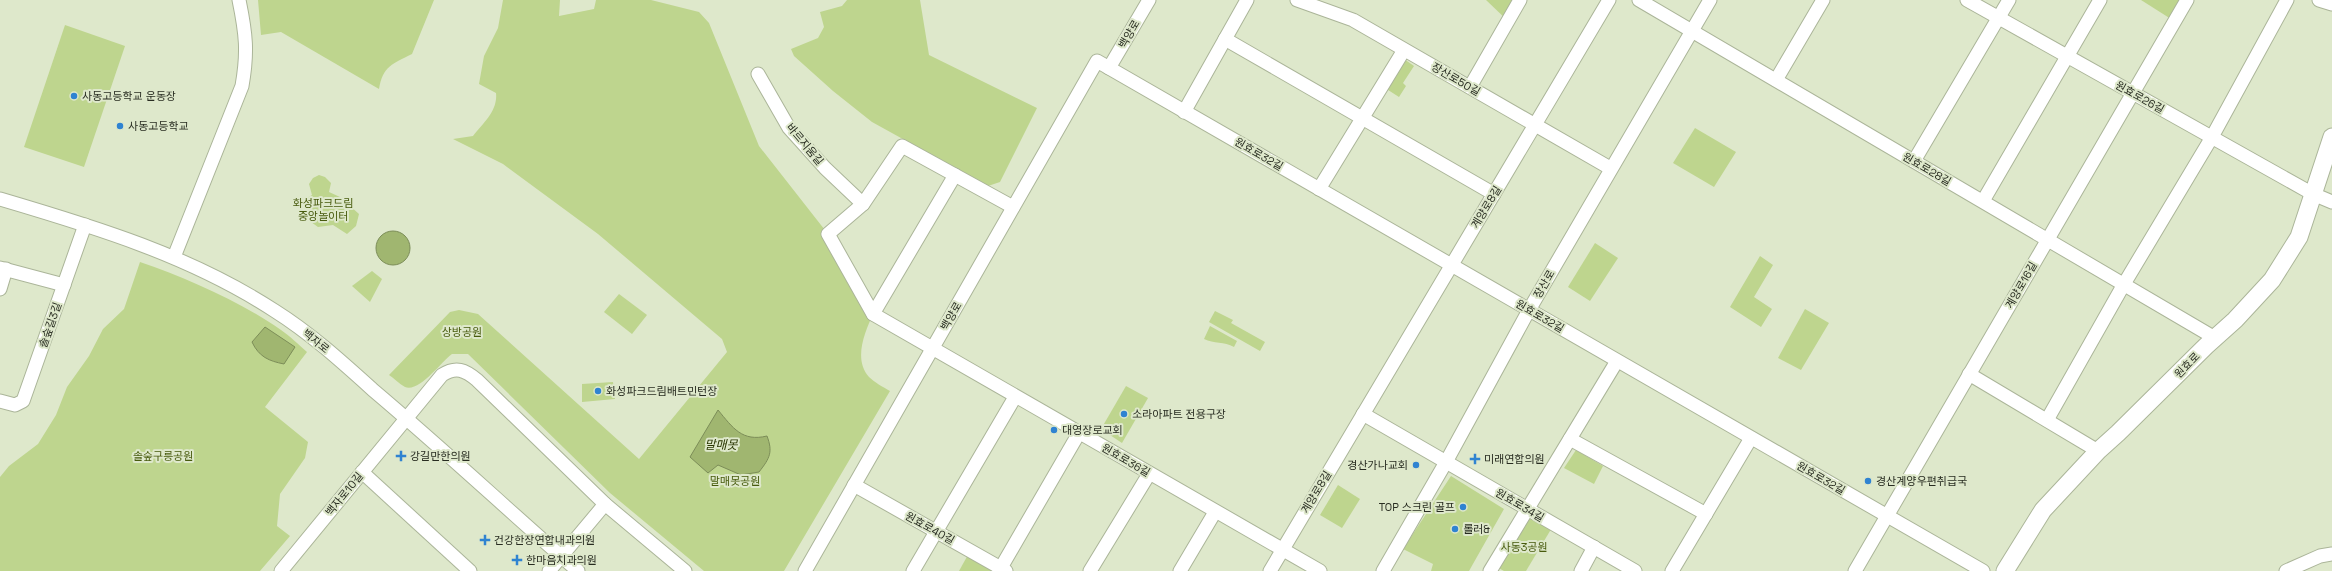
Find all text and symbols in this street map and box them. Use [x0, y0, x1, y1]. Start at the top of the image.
street label: 백양로 [1115, 17, 1143, 51]
street label: 장산로50길 [1429, 59, 1483, 99]
street label: 원효로26길 [2113, 78, 2167, 116]
place label: 사동고등학교 운동장 [82, 89, 176, 103]
marker: 사동고등학교 운동장 [69, 91, 79, 101]
place label: 사동고등학교 [128, 119, 189, 133]
street label: 바르지움길 [783, 120, 827, 168]
marker: 사동고등학교 [115, 121, 125, 131]
street label: 원효로32길 [1232, 134, 1286, 174]
street label: 원효로28길 [1900, 149, 1954, 189]
street label: 계양로8길 [1468, 183, 1504, 231]
park label: 화성파크드림 중앙놀이터 [293, 196, 353, 223]
street label: 계양로16길 [2002, 259, 2040, 311]
street label: 장산로 [1530, 267, 1558, 301]
street label: 원효로32길 [1513, 296, 1567, 336]
street label: 백양로 [937, 299, 965, 333]
street label: 솔숲길3길 [36, 300, 64, 350]
park label: 상방공원 [442, 325, 482, 339]
street label: 백자로 [300, 326, 332, 356]
street label: 원효로 [2171, 349, 2203, 381]
place label: 화성파크드림배트민턴장 [606, 384, 717, 398]
marker: 화성파크드림배트민턴장 [593, 386, 603, 396]
place label: 소라아파트 전용구장 [1132, 407, 1226, 421]
marker: 소라아파트 전용구장 [1119, 409, 1129, 419]
place label: 대영장로교회 [1062, 423, 1123, 437]
marker: 대영장로교회 [1049, 425, 1059, 435]
water label: 말매못 [704, 437, 739, 453]
street label: 원효로36길 [1099, 440, 1153, 480]
park label: 솔숲구릉공원 [133, 449, 193, 463]
place label: 강길만한의원 [410, 449, 471, 463]
marker: 강길만한의원 [395, 450, 407, 462]
place label: 미래연합의원 [1484, 452, 1545, 466]
marker: 미래연합의원 [1469, 453, 1481, 465]
place label: 경산가나교회 [1347, 458, 1408, 472]
street label: 원효로32길 [1794, 458, 1848, 498]
marker: 경산가나교회 [1411, 460, 1421, 470]
street label: 계양로8길 [1298, 468, 1334, 516]
street label: 백자로10길 [322, 469, 366, 519]
park label: 말매못공원 [710, 474, 760, 488]
place label: 경산계양우편취급국 [1876, 474, 1967, 488]
marker: 경산계양우편취급국 [1863, 476, 1873, 486]
street label: 원효로34길 [1493, 485, 1547, 525]
place label: TOP 스크린 골프 [1379, 500, 1455, 514]
marker: TOP 스크린 골프 [1458, 502, 1468, 512]
street label: 원효로40길 [903, 509, 957, 547]
place label: 롤러& [1463, 522, 1490, 536]
marker: 롤러& [1450, 524, 1460, 534]
place label: 건강한장연합내과의원 [494, 533, 595, 547]
marker: 건강한장연합내과의원 [479, 534, 491, 546]
park label: 사동3공원 [1500, 540, 1548, 554]
place label: 한마음치과의원 [526, 553, 597, 567]
marker: 한마음치과의원 [511, 554, 523, 566]

